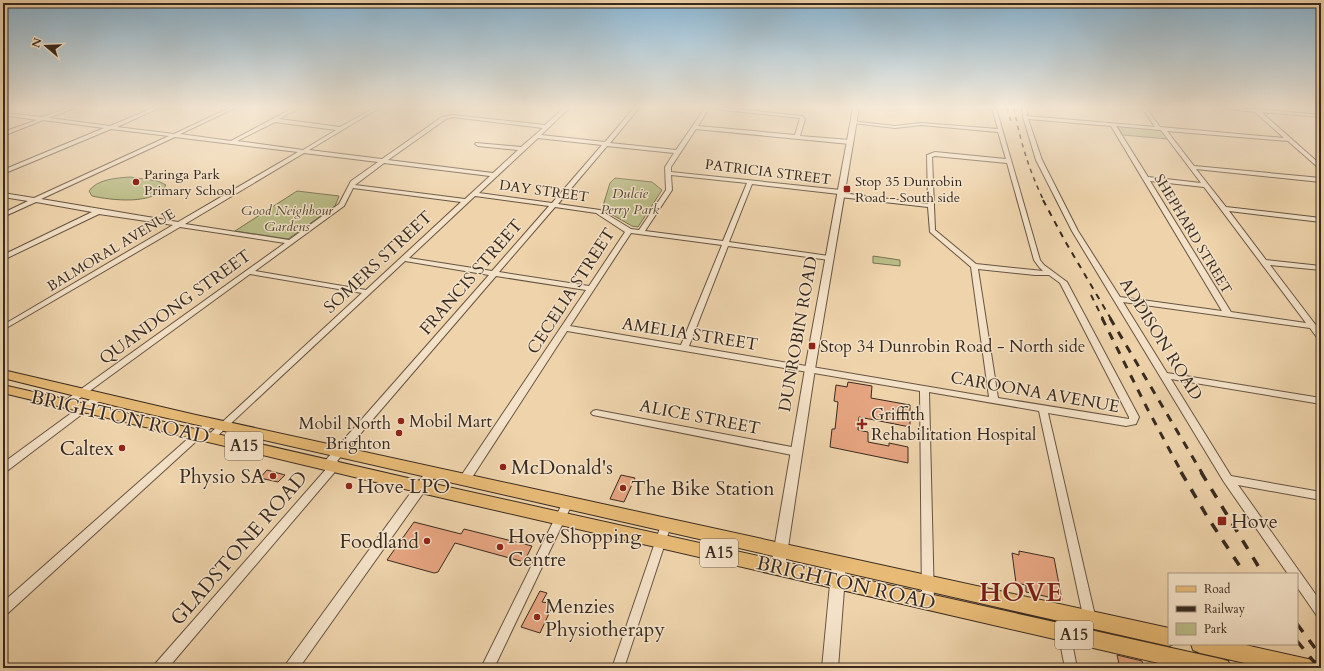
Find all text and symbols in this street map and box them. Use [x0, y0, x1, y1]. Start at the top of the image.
north arrow [26, 26, 66, 66]
text: N [28, 36, 46, 50]
street label: PATRICIA STREET [704, 155, 832, 189]
place label: Paringa Park Primary School [144, 165, 236, 200]
street label: SHEPHARD STREET [1150, 171, 1236, 297]
place label: Stop 35 Dunrobin Road - South side [855, 172, 962, 207]
street label: DAY STREET [498, 175, 590, 207]
marker: Paringa Park Primary School [131, 177, 141, 187]
park label: Dulcie Perry Park [601, 184, 659, 219]
marker: Stop 35 Dunrobin Road - South side [842, 184, 852, 194]
park label: Good Neighbour Gardens [241, 201, 333, 236]
street label: BALMORAL AVENUE [44, 204, 179, 296]
street label: SOMERS STREET [319, 206, 437, 318]
street label: FRANCIS STREET [414, 214, 528, 340]
street label: CECELIA STREET [522, 224, 620, 358]
street label: QUANDONG STREET [94, 244, 256, 370]
street label: DUNROBIN ROAD [773, 254, 823, 414]
street label: ADDISON ROAD [1114, 273, 1208, 405]
street label: AMELIA STREET [620, 312, 760, 356]
place label: Stop 34 Dunrobin Road - North side [820, 335, 1085, 358]
marker: Stop 34 Dunrobin Road - North side [807, 341, 817, 351]
street label: CAROONA AVENUE [949, 366, 1121, 418]
street label: BRIGHTON ROAD [28, 383, 212, 451]
street label: ALICE STREET [638, 394, 762, 440]
place label: Griffith Rehabilitation Hospital [871, 403, 1037, 446]
place label: Mobil Mart [409, 410, 493, 433]
place label: Mobil North Brighton [298, 412, 392, 455]
marker: Mobil Mart [396, 416, 406, 426]
marker: Griffith Rehabilitation Hospital [856, 418, 868, 430]
marker: Mobil North Brighton [394, 428, 404, 438]
road number: A15 [225, 432, 263, 460]
place label: Caltex [60, 435, 114, 462]
marker: Caltex [117, 443, 127, 453]
place label: McDonald's [511, 454, 613, 481]
marker: McDonald's [498, 462, 508, 472]
place label: Physio SA [179, 463, 266, 490]
street label: GLADSTONE ROAD [164, 465, 314, 631]
marker: Physio SA [268, 471, 278, 481]
place label: Hove LPO [357, 473, 450, 500]
place label: The Bike Station [631, 475, 775, 502]
marker: Hove LPO [344, 481, 354, 491]
marker: The Bike Station [618, 483, 628, 493]
place label: Hove [1231, 508, 1278, 535]
marker: Hove [1216, 515, 1228, 527]
place label: Hove Shopping Centre [508, 523, 642, 573]
place label: Foodland [340, 528, 419, 555]
marker: Foodland [422, 536, 432, 546]
road number: A15 [700, 539, 738, 567]
marker: Hove Shopping Centre [495, 542, 505, 552]
street label: BRIGHTON ROAD [754, 549, 938, 617]
legend [1168, 573, 1298, 645]
district label: HOVE [979, 576, 1063, 610]
text: Road [1204, 581, 1231, 597]
place label: Menzies Physiotherapy [545, 593, 665, 643]
text: Railway [1204, 601, 1246, 617]
marker: Menzies Physiotherapy [532, 612, 542, 622]
road number: A15 [1055, 621, 1093, 649]
text: Park [1204, 621, 1228, 637]

